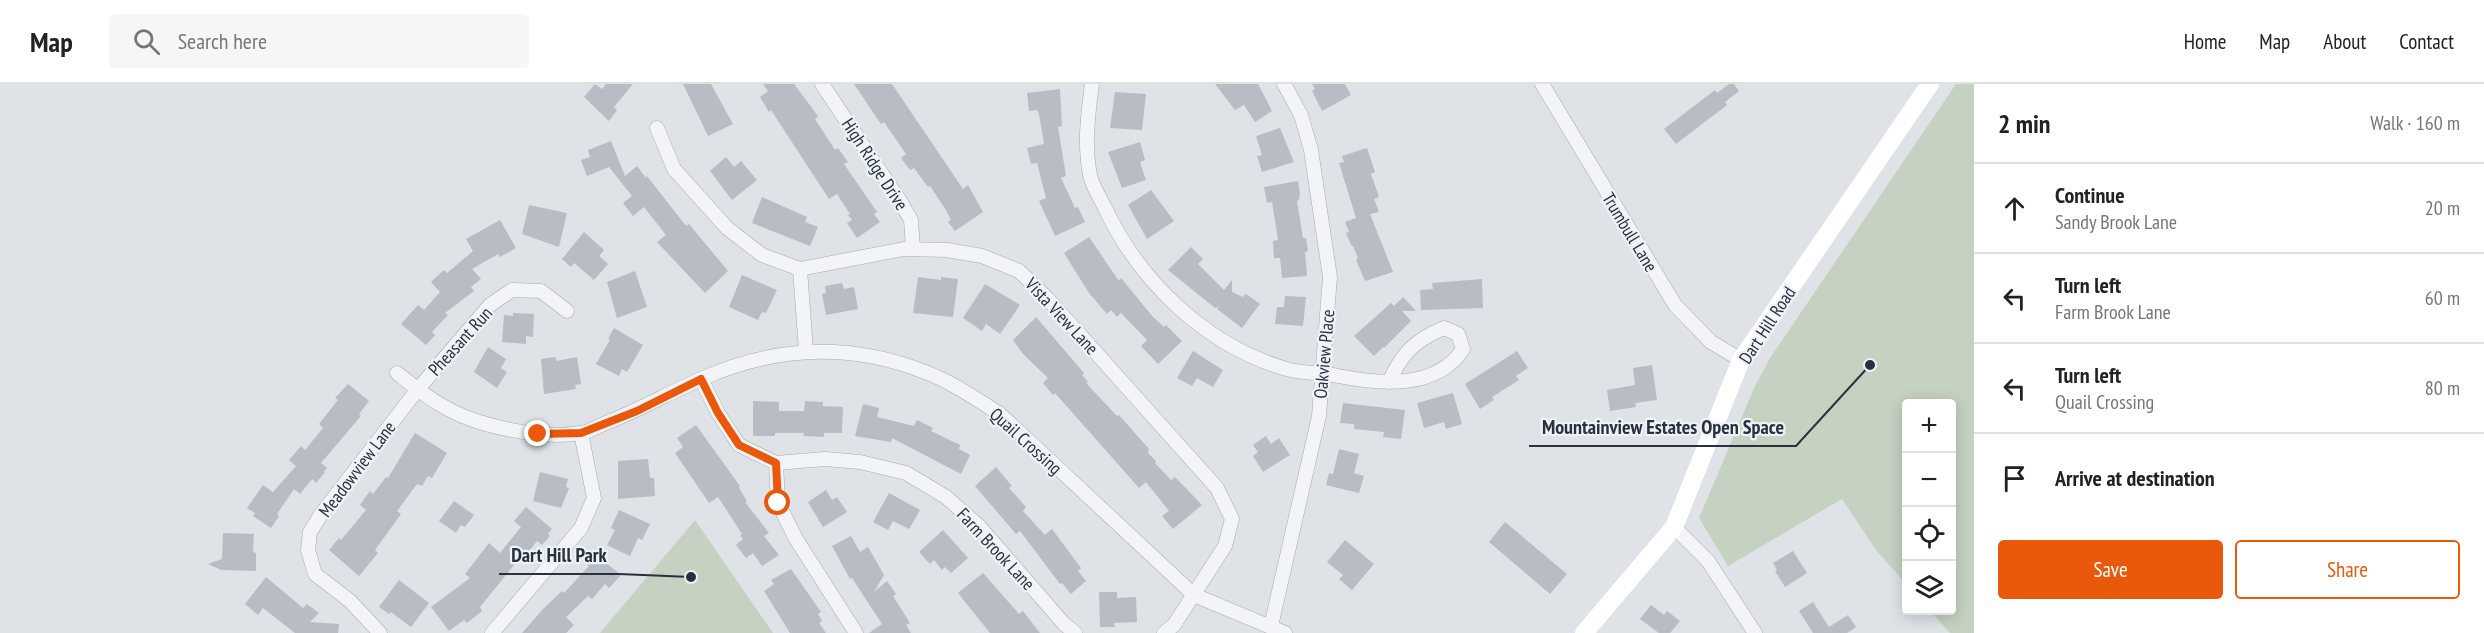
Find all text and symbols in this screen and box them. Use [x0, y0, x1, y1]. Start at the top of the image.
search box [109, 14, 529, 68]
text: Map [30, 23, 73, 60]
icon: search [130, 25, 163, 58]
text: Search here [178, 27, 267, 55]
text: Home [2184, 28, 2226, 55]
text: Map [2259, 28, 2290, 55]
text: About [2323, 28, 2366, 55]
text: Contact [2399, 28, 2454, 55]
text: 2 min [1998, 107, 2051, 140]
text: Walk · 160 m [2370, 110, 2460, 136]
street label: High Ridge Drive [837, 114, 913, 214]
text: Continue [2055, 181, 2125, 209]
street label: Trumbull Lane [1597, 188, 1663, 276]
icon: ahead [1998, 192, 2031, 225]
text: 20 m [2425, 195, 2460, 221]
text: Sandy Brook Lane [2055, 209, 2177, 235]
text: Turn left [2055, 271, 2121, 299]
street label: Vista View Lane [1020, 272, 1104, 359]
street label: Dart Hill Road [1734, 282, 1800, 368]
icon: left [1998, 282, 2031, 315]
text: 60 m [2425, 285, 2460, 311]
text: Farm Brook Lane [2055, 299, 2171, 325]
street label: Pheasant Run [423, 302, 497, 380]
street label: Oakview Place [1309, 308, 1339, 400]
text: Turn left [2055, 361, 2121, 389]
icon: left [1998, 372, 2031, 405]
text: 80 m [2425, 375, 2460, 401]
text: Quail Crossing [2055, 389, 2154, 415]
map controls [1902, 399, 1956, 615]
button: + [1902, 399, 1956, 453]
street label: Quail Crossing [985, 403, 1067, 479]
callout: Mountainview Estates Open Space [1529, 408, 1796, 446]
text: Mountainview Estates Open Space [1542, 414, 1784, 440]
street label: Meadowview Lane [313, 416, 401, 522]
route end [524, 420, 550, 446]
button: − [1902, 453, 1956, 507]
icon: arrive [1998, 462, 2031, 495]
text: Arrive at destination [2055, 464, 2215, 492]
route start [764, 489, 790, 515]
street label: Farm Brook Lane [952, 503, 1040, 595]
button: locate [1902, 507, 1956, 561]
callout: Dart Hill Park [499, 536, 619, 574]
button: Save [1998, 540, 2223, 599]
button: Share [2235, 540, 2460, 599]
text: Dart Hill Park [511, 542, 608, 568]
button: layers [1902, 561, 1956, 615]

